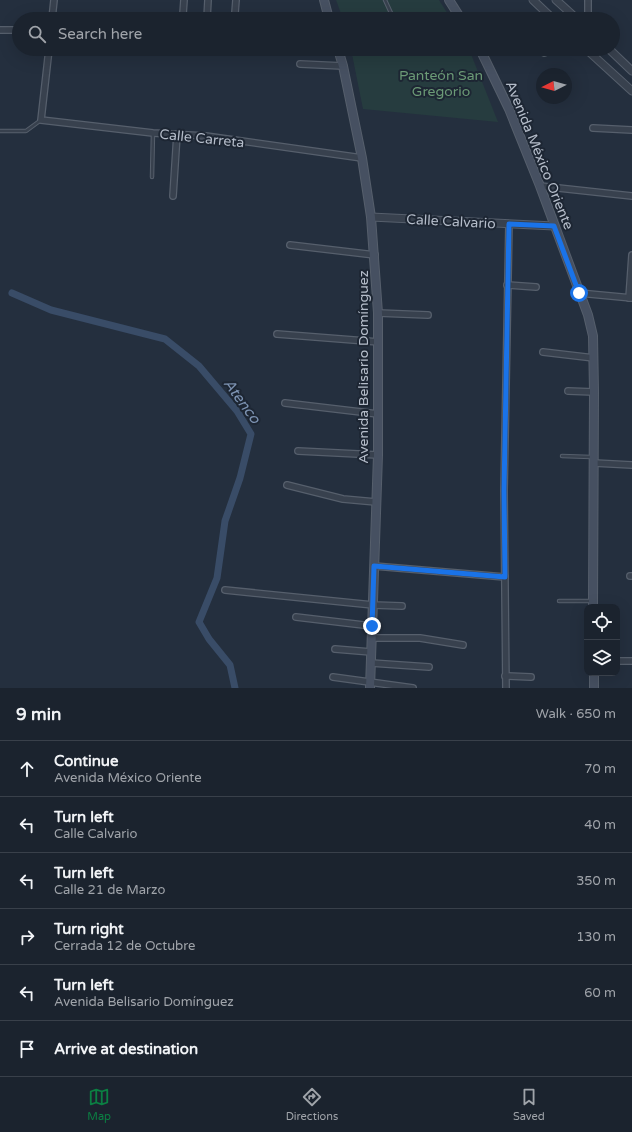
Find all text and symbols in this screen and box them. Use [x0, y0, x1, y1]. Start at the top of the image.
search box [12, 12, 620, 56]
icon: search [26, 23, 48, 45]
text: Search here [58, 25, 142, 43]
park label: Panteón San Gregorio [399, 67, 483, 100]
north arrow [536, 68, 572, 104]
street label: Avenida México Oriente [502, 78, 577, 232]
street label: Calle Carreta [159, 126, 245, 151]
street label: Calle Calvario [406, 211, 496, 232]
street label: Avenida Belisario Domínguez [355, 270, 372, 464]
route start [570, 284, 588, 302]
water label: Atenco [220, 375, 265, 428]
map controls [584, 604, 620, 676]
button: locate [584, 604, 620, 640]
route end [363, 617, 381, 635]
button: layers [584, 640, 620, 676]
text: 9 min [16, 704, 61, 725]
text: Walk · 650 m [536, 706, 616, 722]
text: Continue [54, 752, 118, 770]
icon: ahead [16, 758, 38, 780]
text: 70 m [584, 761, 616, 777]
text: Avenida México Oriente [54, 770, 202, 786]
text: Turn left [54, 808, 114, 826]
icon: left [16, 814, 38, 836]
text: 40 m [584, 817, 616, 833]
text: Calle Calvario [54, 826, 137, 842]
text: Turn left [54, 864, 114, 882]
icon: left [16, 870, 38, 892]
text: 350 m [576, 873, 616, 889]
text: Calle 21 de Marzo [54, 882, 165, 898]
text: Turn right [54, 920, 124, 938]
icon: right [16, 926, 38, 948]
text: 130 m [576, 929, 616, 945]
text: Cerrada 12 de Octubre [54, 938, 195, 954]
text: Turn left [54, 976, 114, 994]
icon: left [16, 982, 38, 1004]
text: 60 m [584, 985, 616, 1001]
text: Avenida Belisario Domínguez [54, 994, 234, 1010]
icon: arrive [16, 1038, 38, 1060]
text: Arrive at destination [54, 1040, 198, 1058]
tab: Map [87, 1086, 111, 1123]
tab: Directions [286, 1086, 338, 1123]
tab: Saved [513, 1086, 545, 1123]

